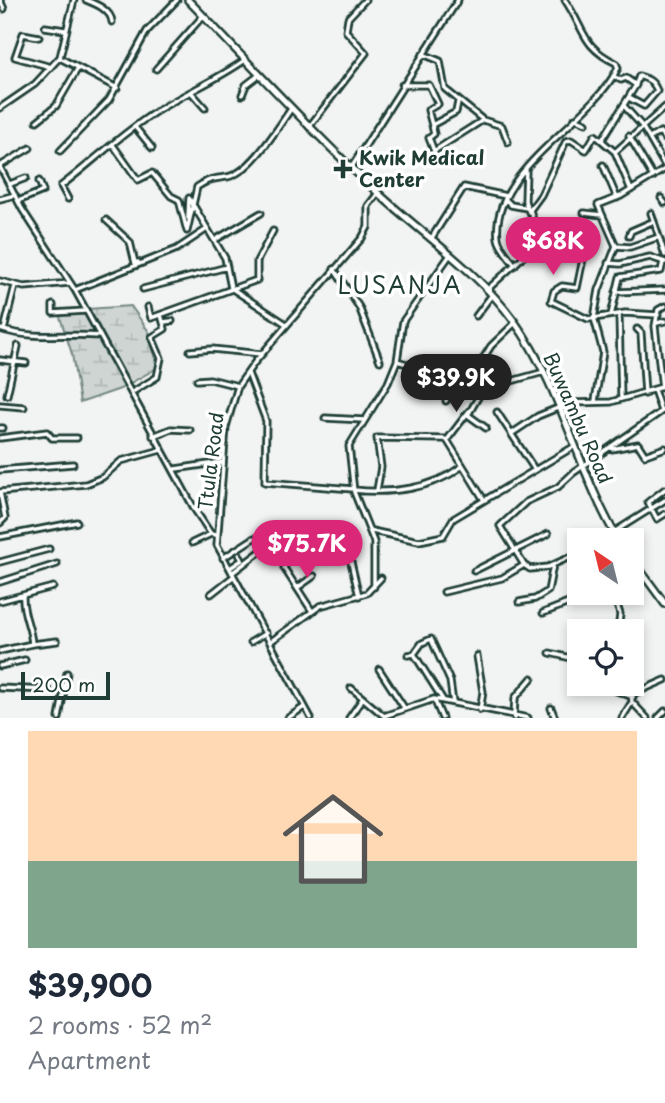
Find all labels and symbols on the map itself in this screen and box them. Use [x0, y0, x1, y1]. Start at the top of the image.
place label: Kwik Medical Center [359, 143, 485, 193]
marker: Kwik Medical Center [333, 159, 353, 179]
pin: $68K [512, 218, 594, 277]
district label: LUSANJA [337, 267, 463, 302]
street label: Buwambu Road [537, 347, 620, 488]
pin: $39.9K [399, 354, 513, 414]
street label: Ttula Road [190, 410, 230, 511]
pin: $75.7K [250, 520, 364, 580]
north arrow [567, 528, 644, 606]
scale bar [21, 669, 110, 701]

